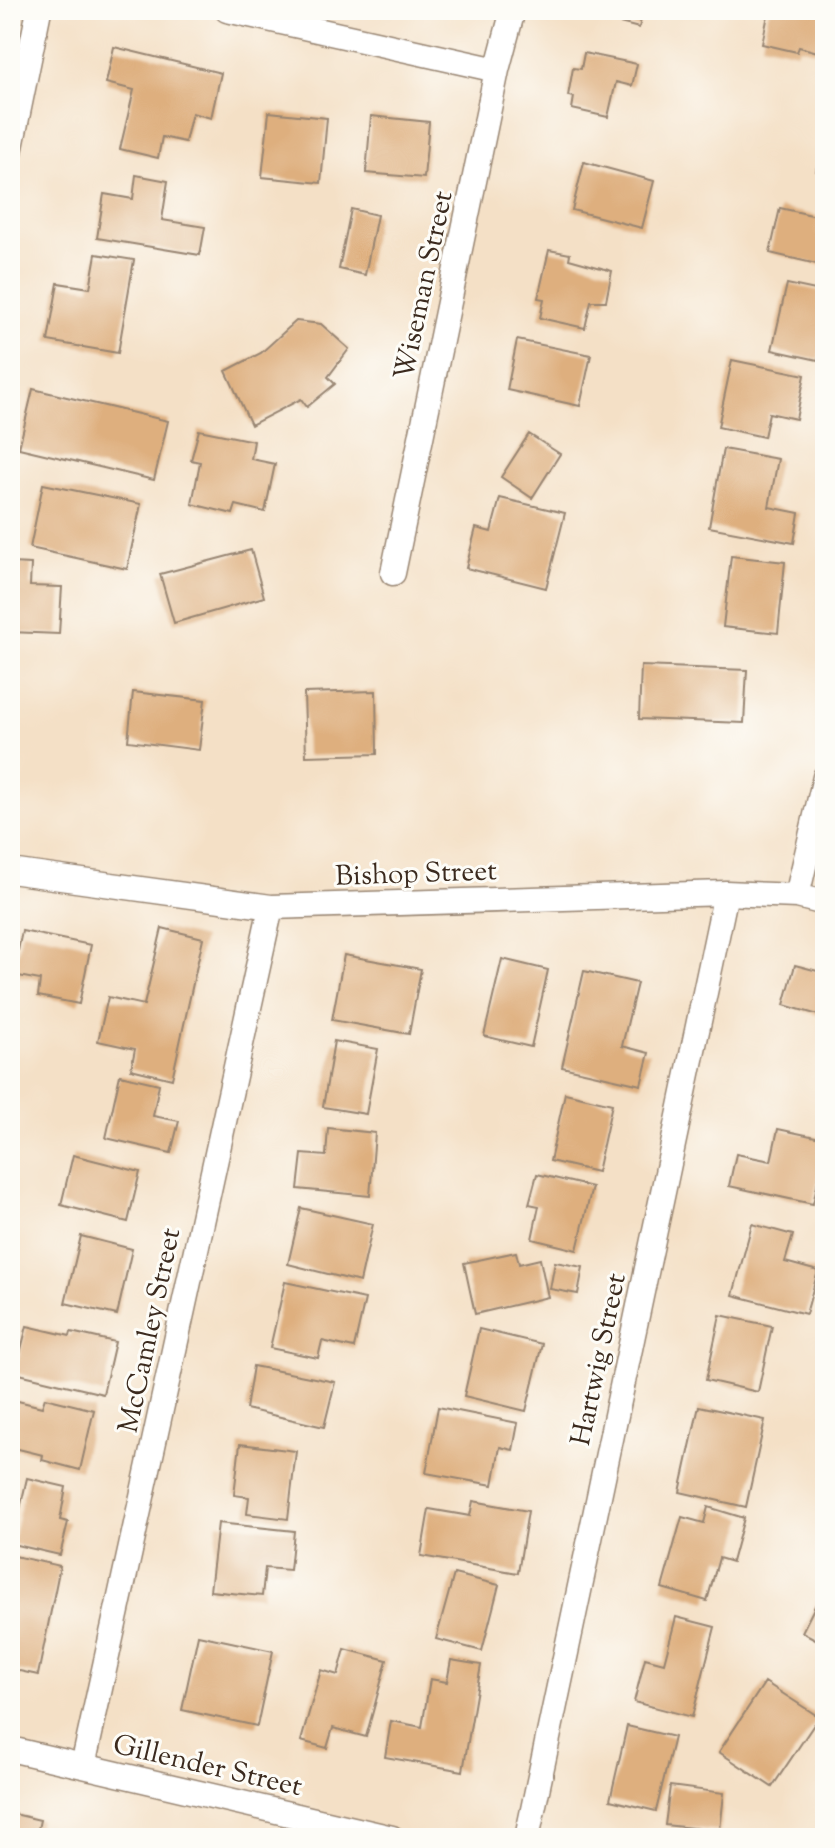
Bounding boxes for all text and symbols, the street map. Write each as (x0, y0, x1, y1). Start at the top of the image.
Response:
street label: Wiseman Street (385, 187, 465, 384)
street label: Bishop Street (335, 852, 498, 898)
street label: McCamley Street (110, 1224, 192, 1437)
street label: Hartwig Street (562, 1269, 638, 1450)
street label: Gillender Street (109, 1726, 306, 1808)

